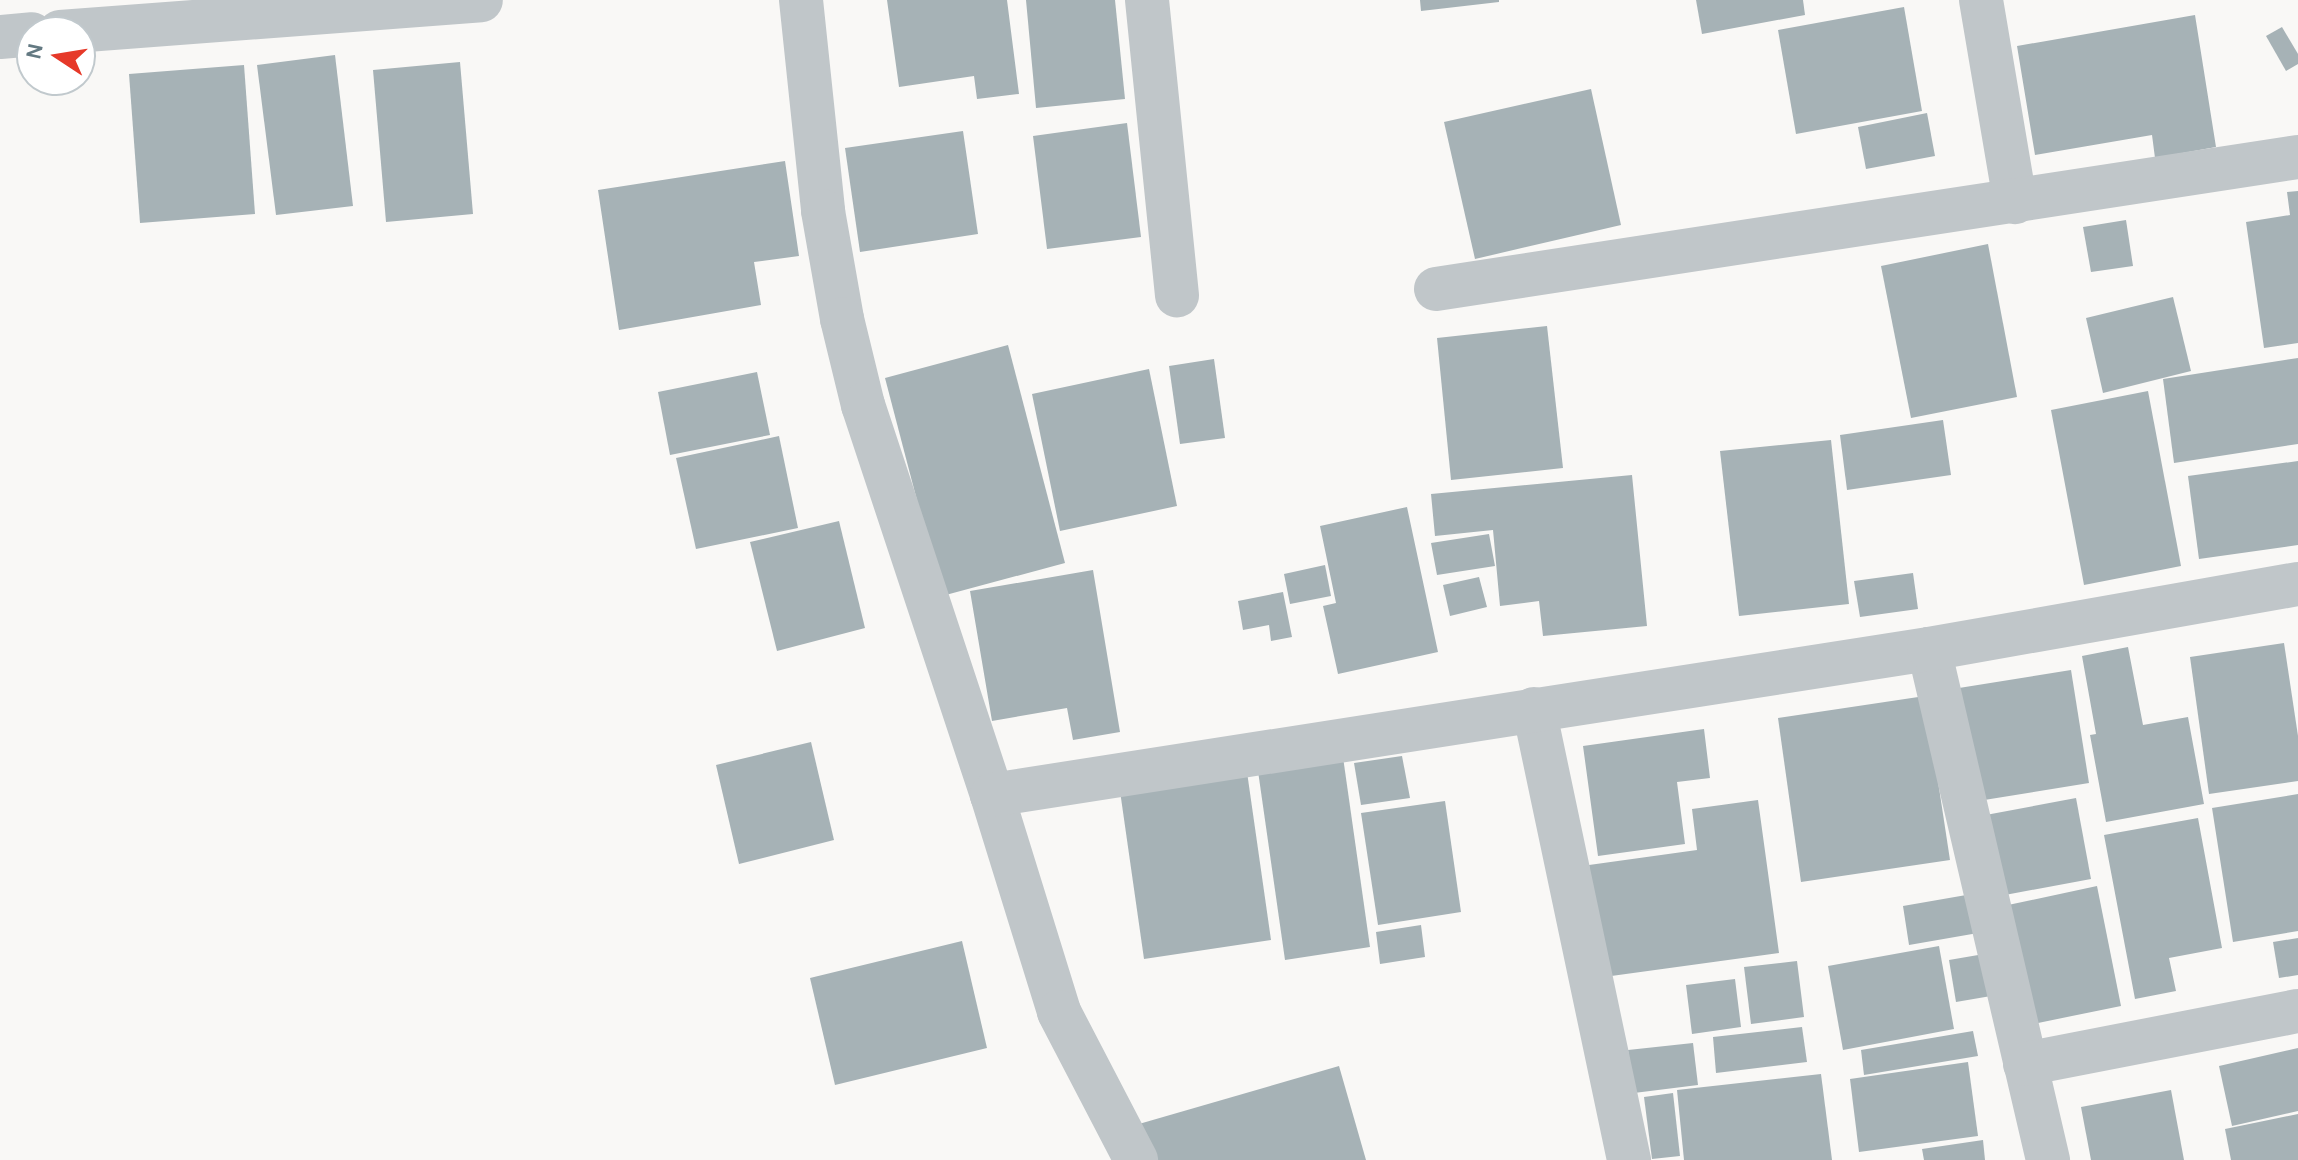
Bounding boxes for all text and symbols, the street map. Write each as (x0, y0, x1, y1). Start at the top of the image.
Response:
north arrow (16, 16, 96, 96)
text: N (20, 41, 49, 62)

